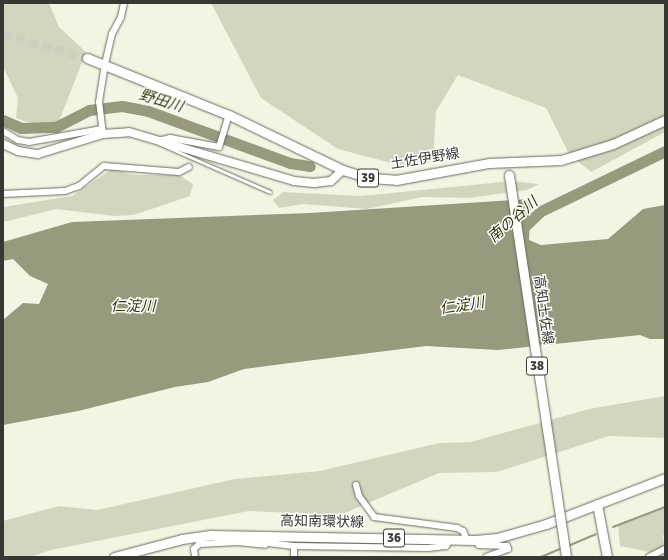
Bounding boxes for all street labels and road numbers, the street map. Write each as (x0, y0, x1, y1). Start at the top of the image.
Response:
street label: 土佐伊野線 (389, 145, 461, 173)
road number: 39 (356, 167, 380, 189)
street label: 高知土佐線 (530, 274, 556, 346)
road number: 38 (525, 355, 549, 377)
street label: 高知南環状線 (280, 513, 364, 531)
road number: 36 (382, 527, 406, 549)

